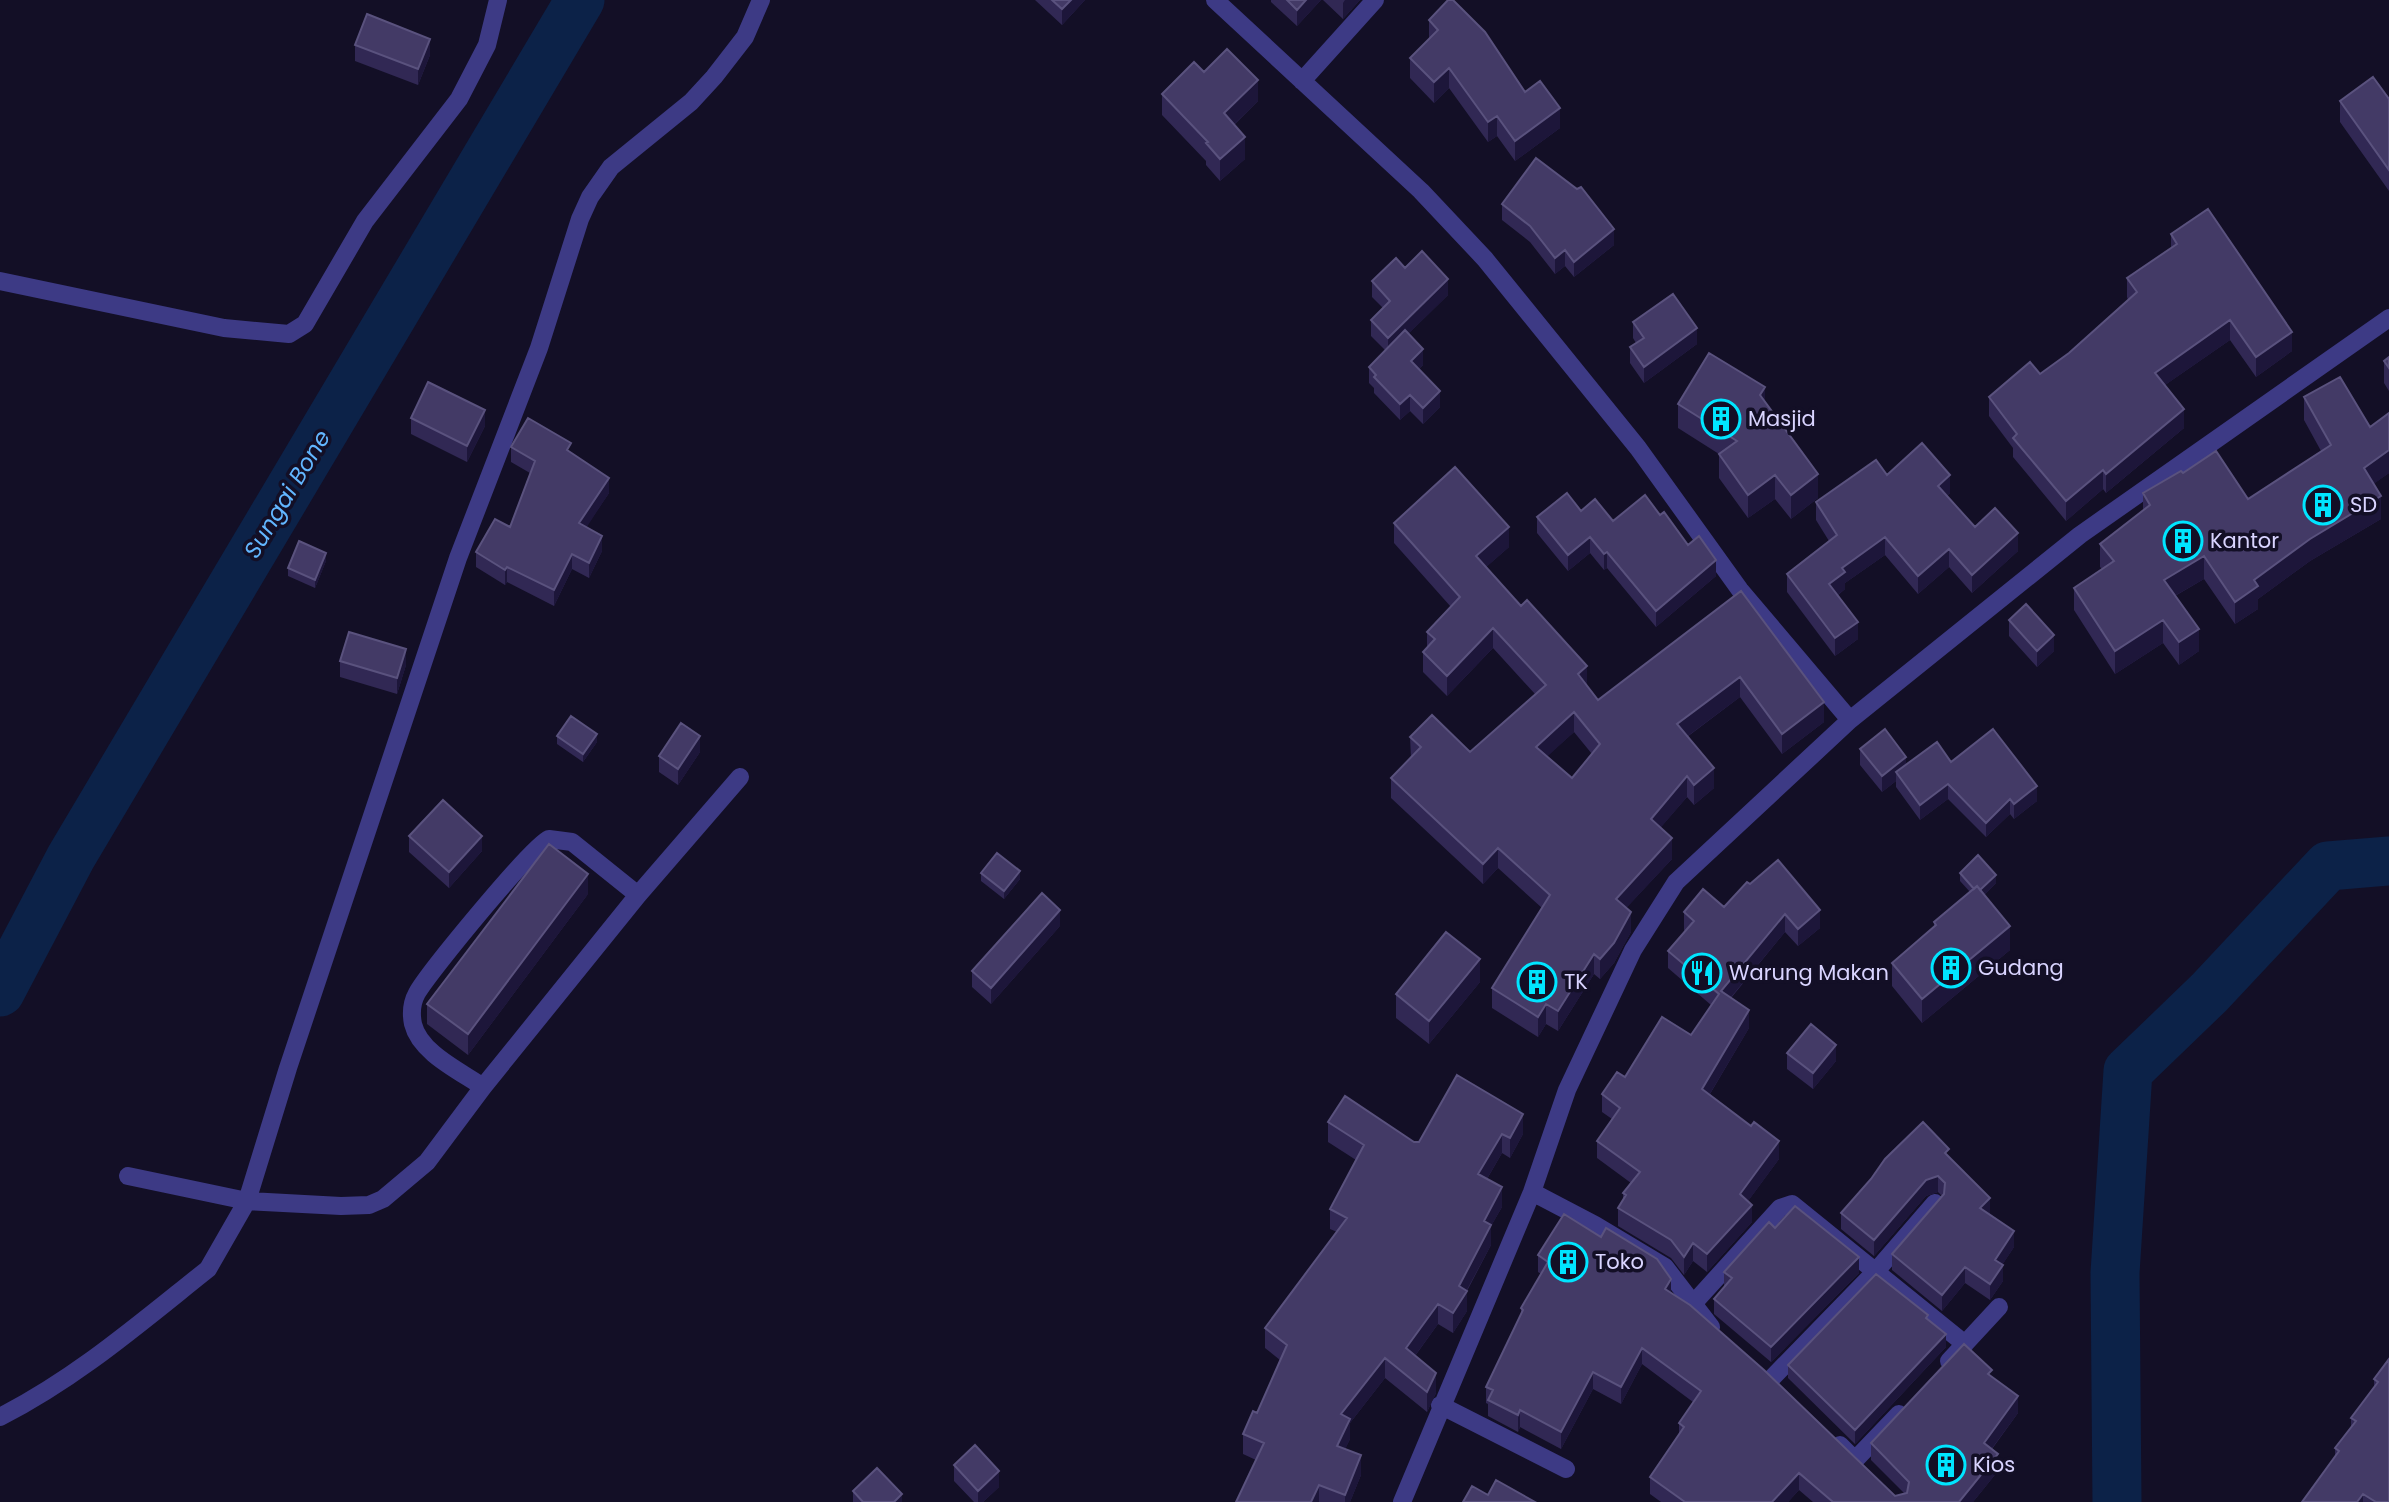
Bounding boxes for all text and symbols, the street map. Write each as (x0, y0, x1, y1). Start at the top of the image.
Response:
building icon: Masjid (1700, 398, 1742, 440)
place label: Masjid (1748, 404, 1816, 433)
water label: Sungai Bone (236, 424, 338, 564)
building icon: SD (2302, 484, 2344, 526)
place label: SD (2350, 490, 2377, 519)
building icon: Kantor (2162, 520, 2204, 562)
place label: Kantor (2210, 526, 2279, 555)
building icon: Gudang (1930, 947, 1972, 989)
restaurant icon: Warung Makan (1681, 952, 1723, 994)
place label: Gudang (1978, 953, 2064, 982)
place label: Warung Makan (1729, 958, 1889, 987)
building icon: TK (1516, 961, 1558, 1003)
place label: TK (1564, 967, 1588, 996)
building icon: Toko (1547, 1241, 1589, 1283)
place label: Toko (1595, 1247, 1644, 1276)
building icon: Kios (1925, 1444, 1967, 1486)
place label: Kios (1973, 1450, 2015, 1479)

